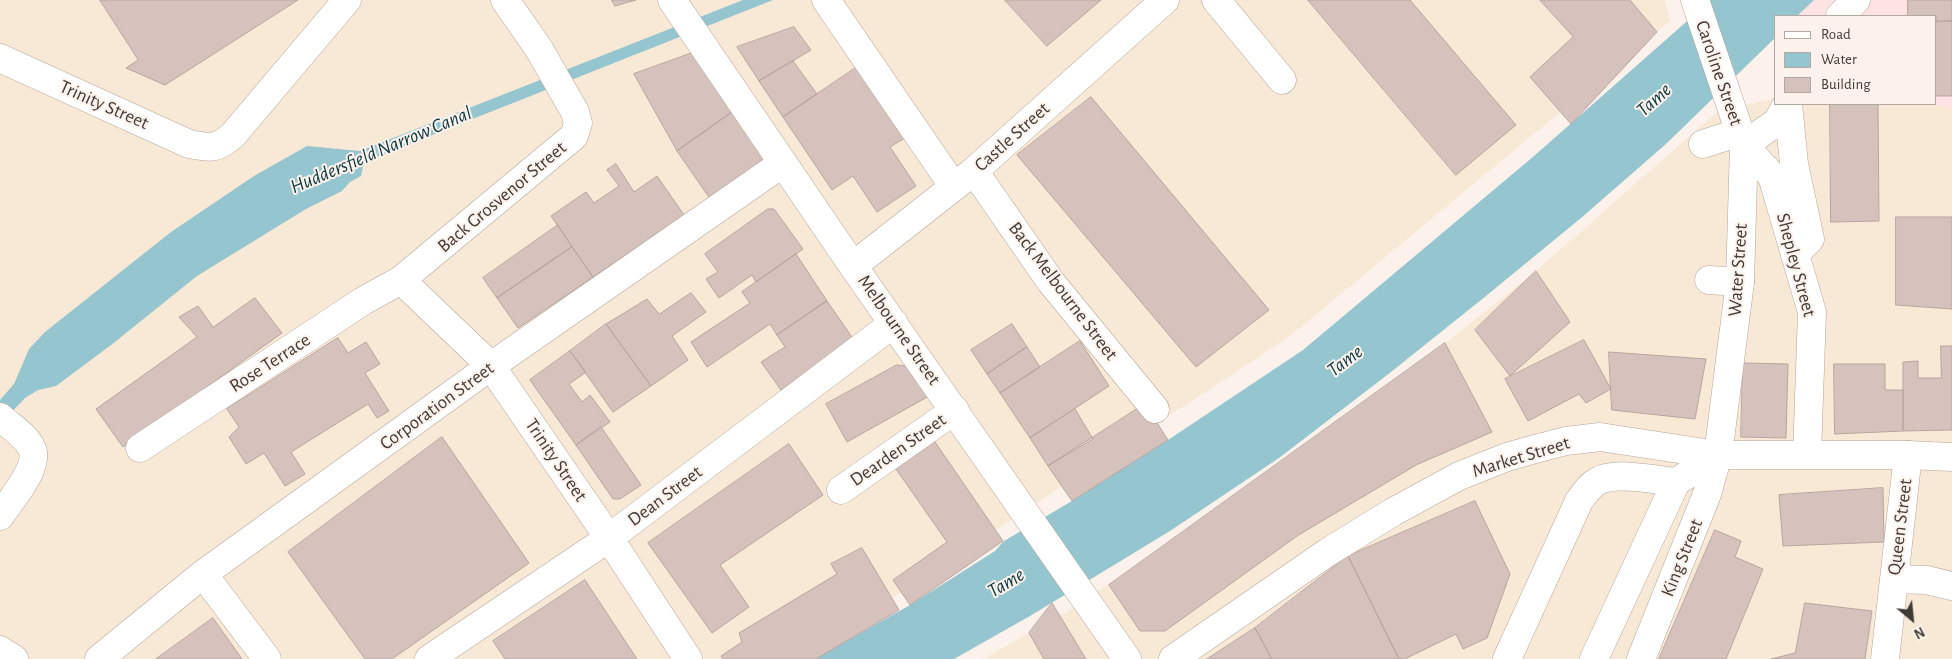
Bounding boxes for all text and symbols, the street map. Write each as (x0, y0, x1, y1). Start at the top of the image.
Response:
legend (1774, 15, 1937, 105)
street label: Caroline Street (1690, 17, 1748, 129)
text: Road (1821, 27, 1851, 42)
text: Water (1821, 52, 1857, 67)
street label: Trinity Street (56, 75, 152, 135)
text: Building (1821, 77, 1871, 92)
water label: Tame (1632, 78, 1676, 122)
street label: Castle Street (970, 97, 1054, 177)
water label: Huddersfield Narrow Canal (287, 101, 475, 199)
street label: Back Grosvenor Street (433, 137, 571, 257)
street label: Shepley Street (1771, 211, 1821, 319)
street label: Back Melbourne Street (1004, 217, 1122, 365)
street label: Water Street (1723, 223, 1753, 317)
street label: Melbourne Street (853, 271, 945, 389)
street label: Rose Terrace (225, 328, 315, 398)
water label: Tame (1322, 340, 1368, 382)
street label: Corporation Street (375, 357, 499, 455)
street label: Dearden Street (846, 409, 950, 491)
street label: Trinity Street (520, 414, 592, 506)
street label: Market Street (1470, 431, 1572, 483)
street label: Dean Street (623, 461, 707, 531)
street label: Queen Street (1883, 477, 1917, 577)
street label: King Street (1656, 516, 1708, 600)
water label: Tame (983, 563, 1029, 603)
north arrow (1887, 594, 1937, 644)
text: N (1911, 624, 1927, 641)

